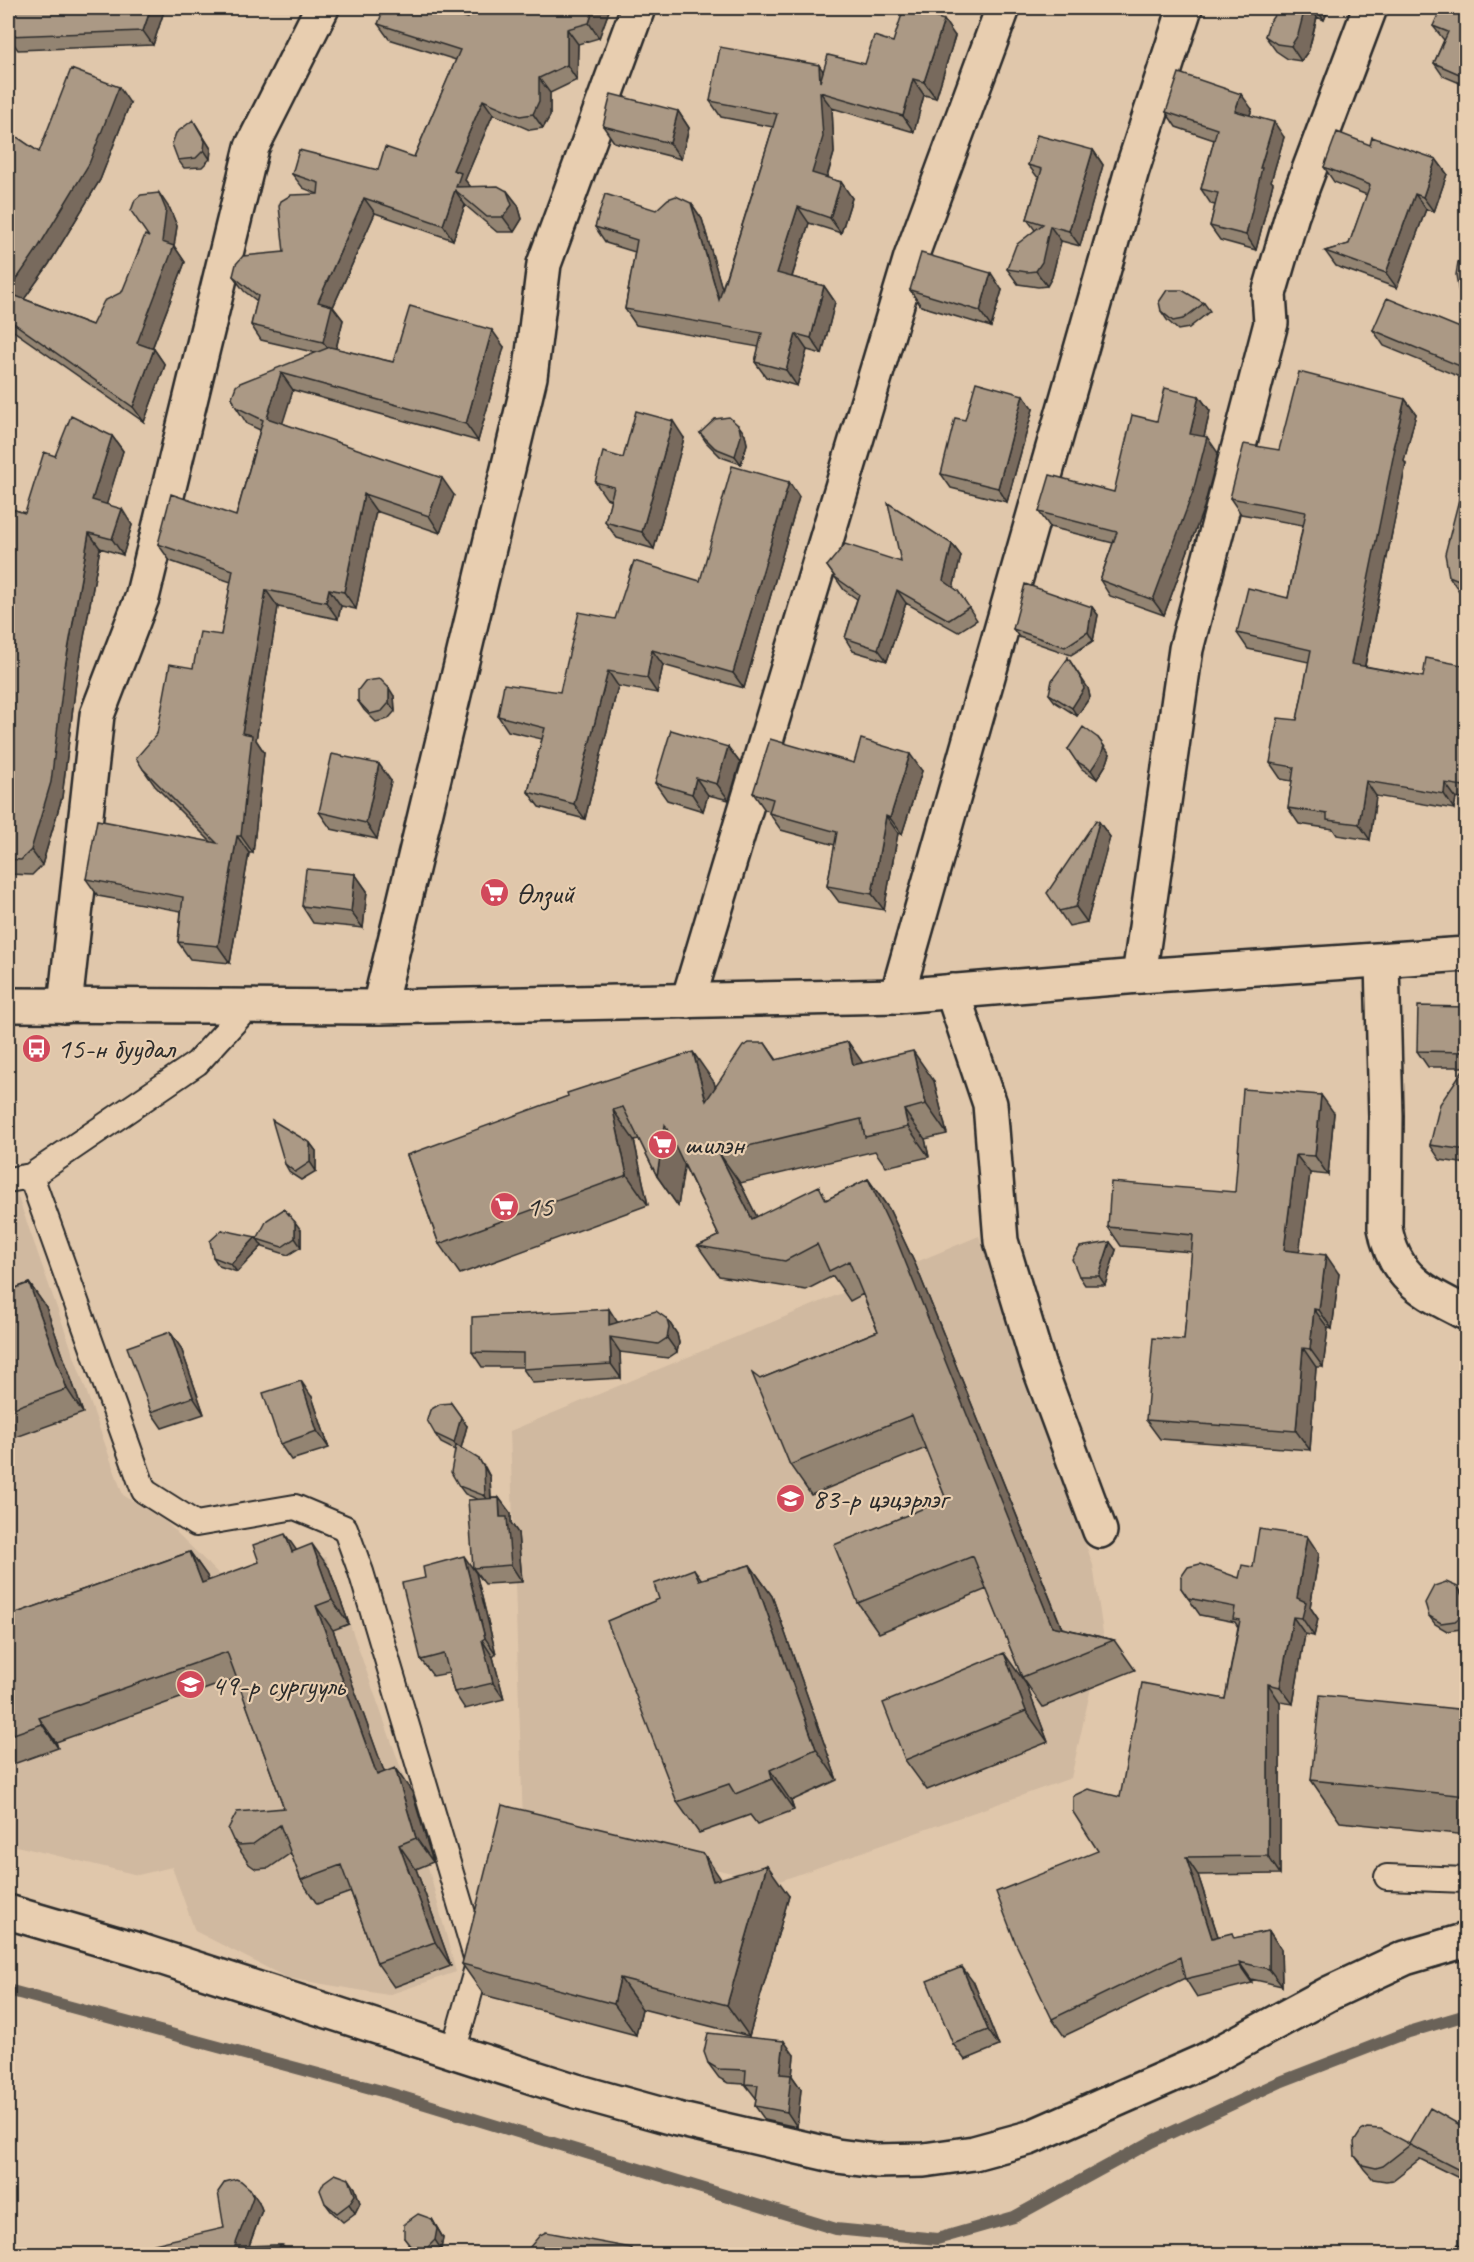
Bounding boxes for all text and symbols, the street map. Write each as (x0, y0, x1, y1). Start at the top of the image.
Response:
place label: Өлзий (516, 874, 576, 912)
supermarket icon: Өлзий (479, 877, 511, 909)
place label: 15-н буудал (57, 1029, 177, 1067)
bus stop icon: 15-н буудал (20, 1032, 52, 1064)
place label: шилэн (684, 1125, 746, 1163)
supermarket icon: шилэн (647, 1128, 679, 1160)
place label: 15 (526, 1187, 555, 1225)
supermarket icon: 15 (489, 1190, 521, 1222)
place label: 83-р цэцэрлэг (812, 1479, 951, 1517)
school or university icon: 83-р цэцэрлэг (775, 1482, 807, 1514)
place label: 49-р сургууль (211, 1666, 346, 1704)
school or university icon: 49-р сургууль (174, 1669, 206, 1701)

